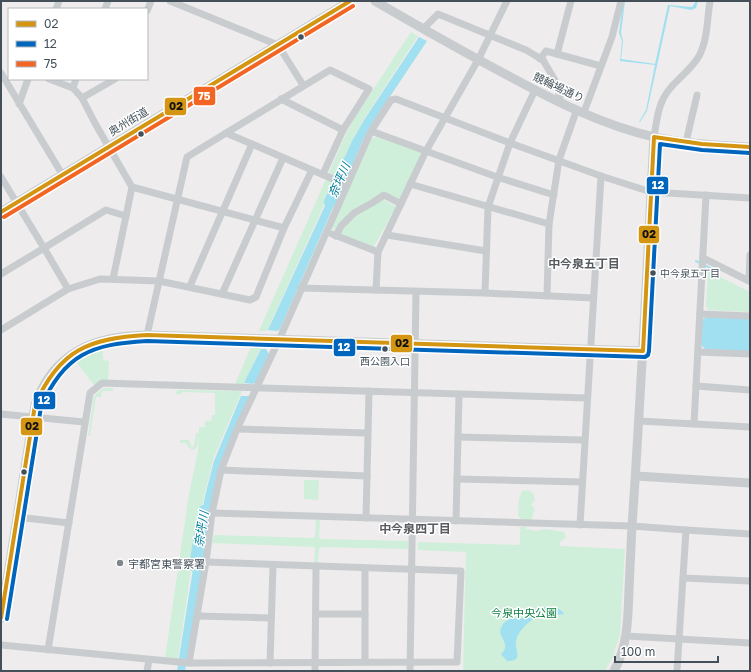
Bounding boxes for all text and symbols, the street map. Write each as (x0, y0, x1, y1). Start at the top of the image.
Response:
legend (8, 8, 148, 80)
text: 02 (44, 16, 58, 31)
unlabelled marker (296, 32, 306, 42)
text: 12 (44, 36, 57, 51)
text: 75 (44, 56, 57, 71)
street label: 競輪場通り (531, 69, 587, 105)
line badge: 75 (193, 86, 216, 106)
text: 75 (198, 89, 211, 102)
line badge: 02 (164, 97, 187, 116)
text: 02 (169, 99, 183, 112)
street label: 奥州街道 (106, 104, 150, 138)
unlabelled marker (136, 129, 146, 139)
water label: 奈坪川 (325, 159, 354, 200)
line badge: 12 (646, 176, 669, 195)
text: 12 (652, 178, 664, 191)
line badge: 02 (638, 225, 660, 244)
text: 02 (642, 227, 656, 240)
district label: 中今泉五丁目 (548, 256, 620, 271)
place label: 中今泉五丁目 (660, 267, 720, 279)
marker: 中今泉五丁目 (648, 268, 658, 278)
line badge: 02 (390, 334, 413, 353)
text: 02 (395, 336, 409, 349)
line badge: 12 (333, 338, 356, 357)
text: 12 (338, 340, 350, 353)
marker: 西公園入口 (380, 344, 390, 354)
place label: 西公園入口 (360, 355, 410, 367)
line badge: 12 (33, 391, 56, 410)
text: 12 (38, 393, 50, 406)
line badge: 02 (20, 417, 43, 436)
text: 02 (25, 419, 39, 432)
unlabelled marker (19, 467, 29, 477)
water label: 奈坪川 (191, 508, 212, 548)
district label: 中今泉四丁目 (379, 521, 451, 536)
place label: 宇都宮東警察署 (128, 557, 205, 570)
marker: 宇都宮東警察署 (115, 558, 125, 568)
park label: 今泉中央公園 (491, 606, 557, 619)
scale bar (615, 638, 718, 664)
text: 100 m (621, 644, 655, 659)

